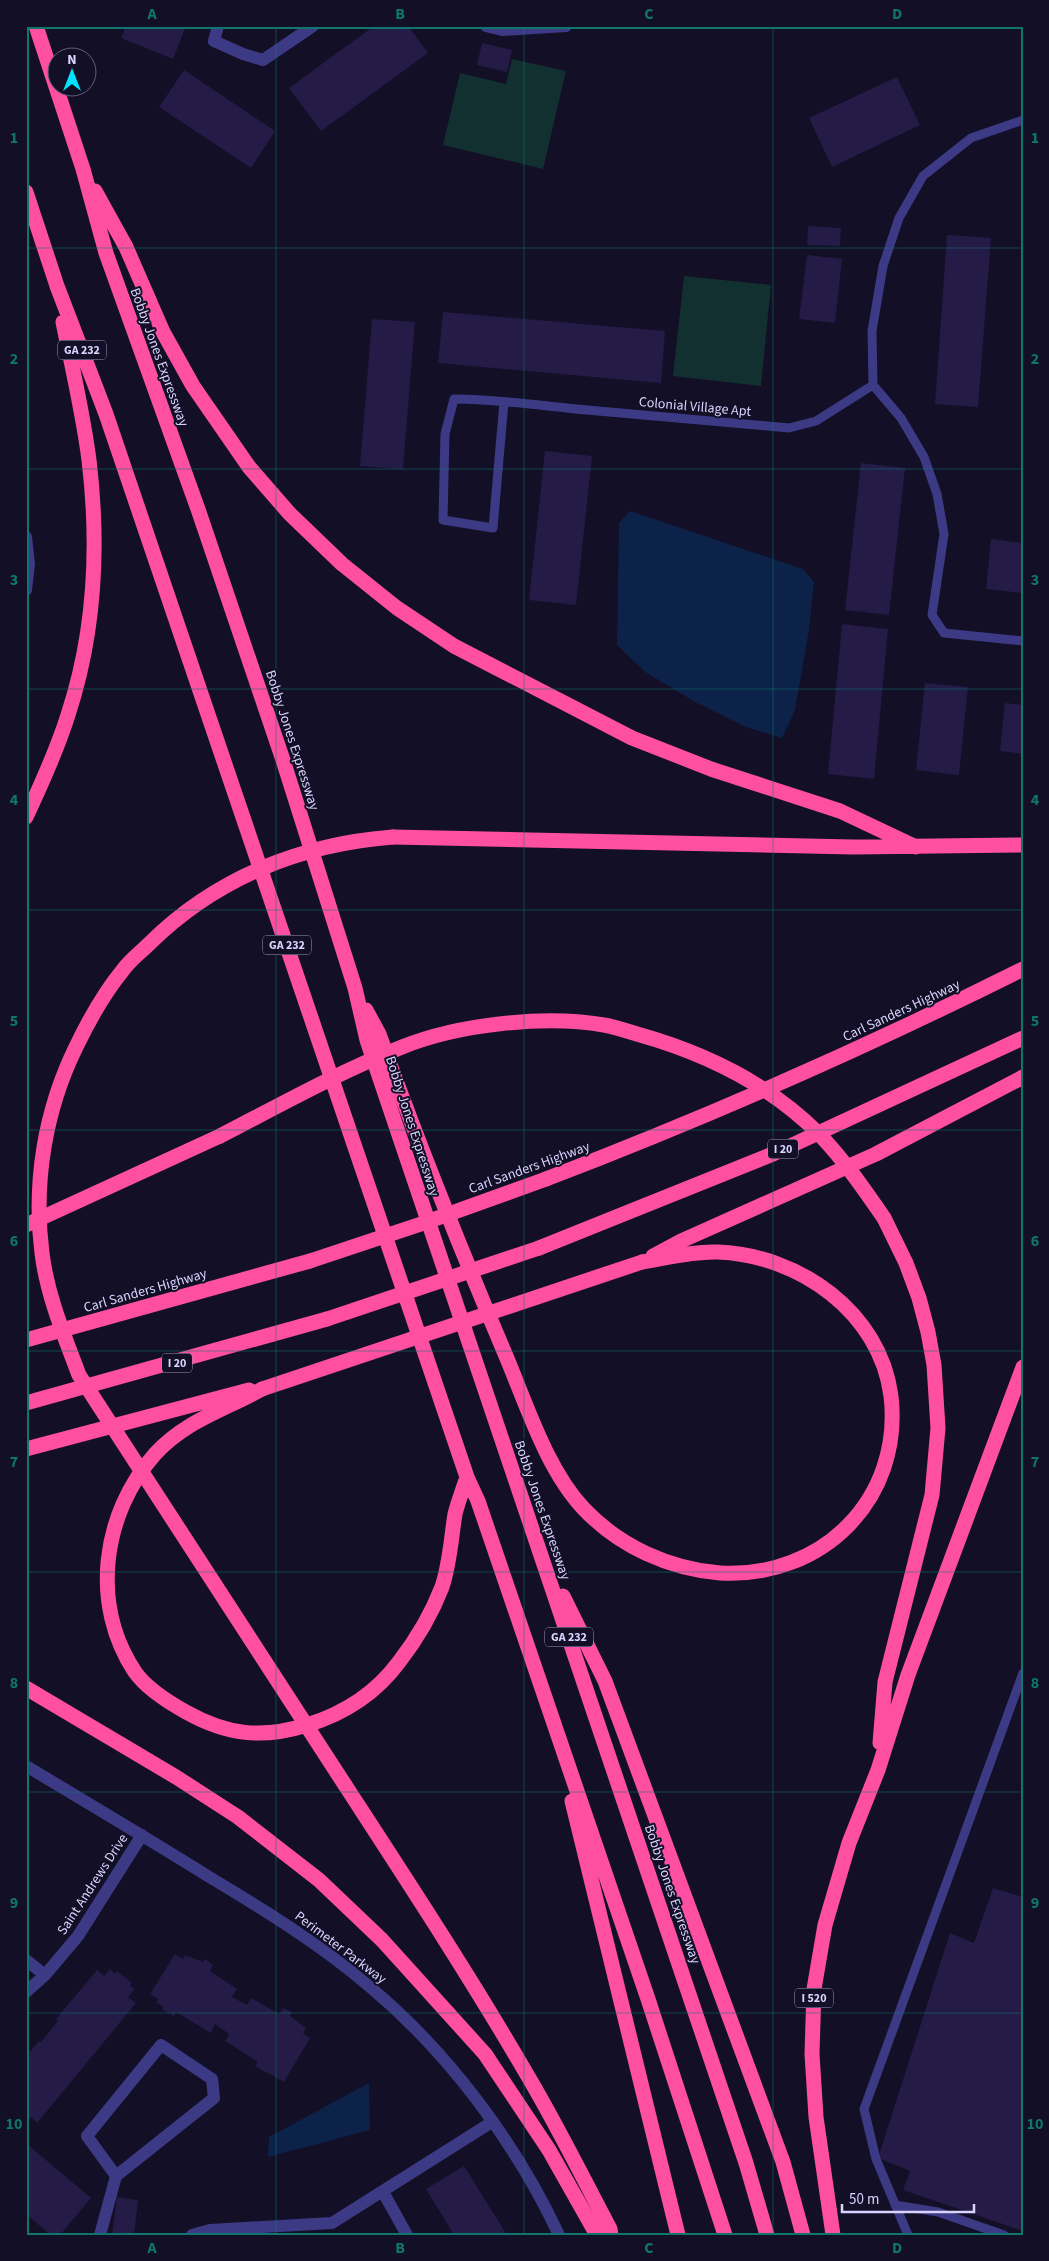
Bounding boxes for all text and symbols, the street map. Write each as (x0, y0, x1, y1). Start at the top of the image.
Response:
text: A (146, 3, 157, 25)
text: B (395, 3, 405, 25)
text: C (644, 3, 654, 25)
text: D (892, 3, 902, 25)
north arrow (48, 48, 98, 98)
text: N (67, 50, 77, 70)
text: 1 (10, 127, 18, 149)
text: 1 (1031, 127, 1039, 149)
street label: Bobby Jones Expressway (125, 285, 194, 430)
road number: GA 232 (58, 340, 106, 360)
text: 2 (10, 348, 18, 370)
text: 2 (1031, 348, 1039, 370)
street label: Colonial Village Apt (638, 392, 752, 422)
text: 3 (10, 569, 18, 591)
text: 3 (1031, 569, 1039, 591)
street label: Bobby Jones Expressway (260, 668, 324, 813)
text: 4 (10, 789, 19, 811)
text: 4 (1031, 789, 1040, 811)
road number: GA 232 (263, 936, 311, 954)
street label: Carl Sanders Highway (839, 975, 964, 1047)
text: 5 (10, 1010, 18, 1032)
text: 5 (1031, 1010, 1039, 1032)
street label: Bobby Jones Expressway (380, 1054, 444, 1199)
street label: Carl Sanders Highway (466, 1137, 593, 1199)
road number: I 20 (768, 1140, 798, 1158)
text: 6 (10, 1230, 18, 1252)
text: 6 (1031, 1230, 1039, 1252)
street label: Carl Sanders Highway (81, 1264, 210, 1318)
road number: I 20 (162, 1354, 192, 1372)
street label: Bobby Jones Expressway (509, 1438, 575, 1583)
text: 7 (10, 1451, 18, 1473)
text: 7 (1031, 1451, 1039, 1473)
road number: GA 232 (545, 1628, 593, 1646)
text: 8 (10, 1672, 18, 1694)
text: 8 (1031, 1672, 1039, 1694)
street label: Bobby Jones Expressway (639, 1822, 705, 1967)
street label: Saint Andrews Drive (53, 1830, 133, 1939)
text: 9 (10, 1892, 18, 1914)
text: 9 (1031, 1892, 1039, 1914)
street label: Perimeter Parkway (290, 1907, 391, 1989)
road number: I 520 (795, 1989, 833, 2008)
text: 10 (6, 2113, 22, 2135)
text: 10 (1027, 2113, 1043, 2135)
scale bar (842, 2181, 974, 2213)
text: 50 m (849, 2189, 879, 2210)
text: A (146, 2237, 157, 2259)
text: B (395, 2237, 405, 2259)
text: C (644, 2237, 654, 2259)
text: D (892, 2237, 902, 2259)

